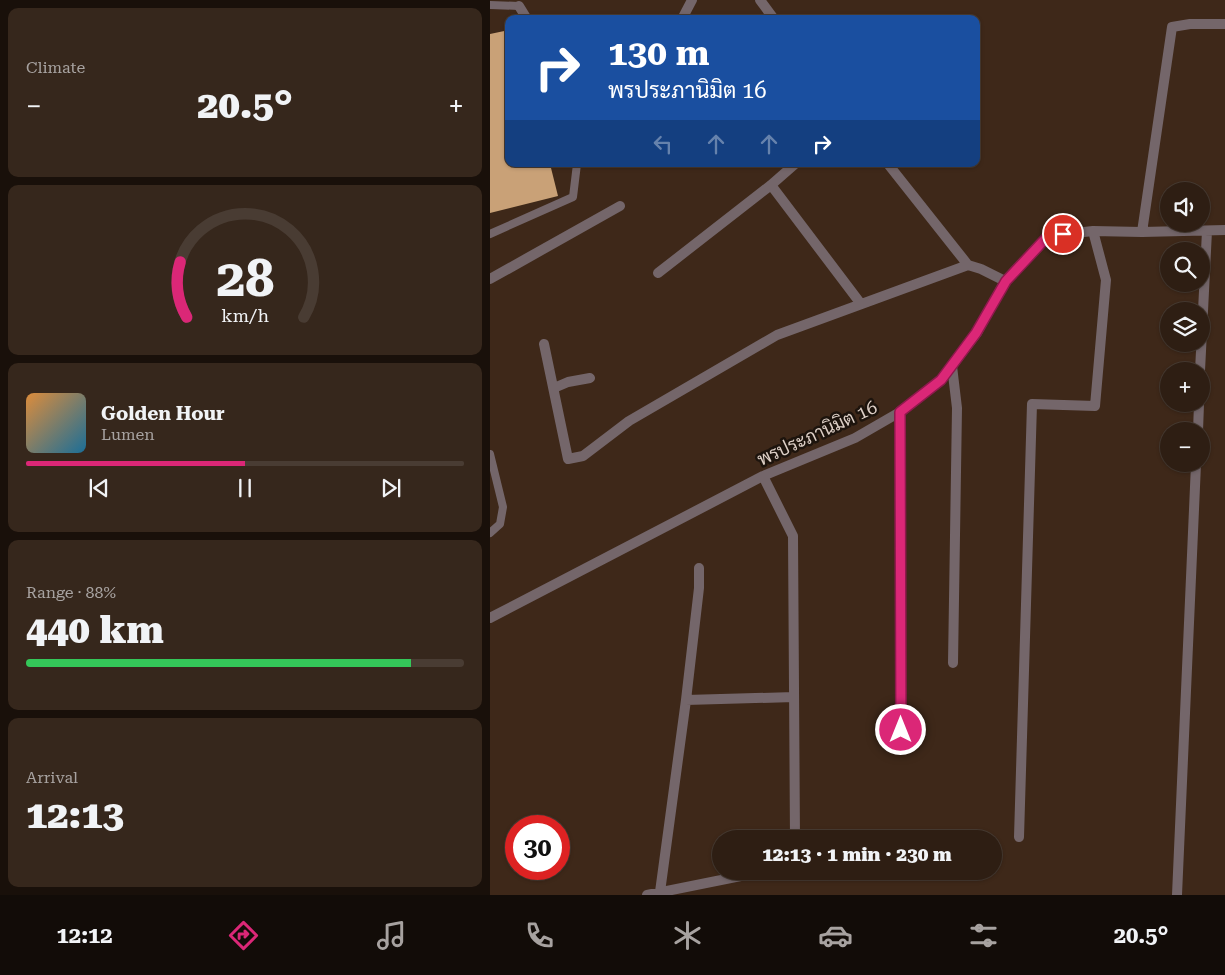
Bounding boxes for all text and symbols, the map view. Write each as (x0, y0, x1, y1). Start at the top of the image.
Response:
text: 130 m (608, 33, 709, 74)
icon: right (525, 35, 590, 100)
text: Climate (26, 58, 85, 77)
text: พรประภานิมิต 16 (608, 78, 767, 103)
text: 20.5° (197, 83, 293, 127)
text: − (26, 90, 42, 123)
text: + (448, 90, 464, 123)
icon: left (649, 130, 677, 158)
icon: ahead (702, 130, 730, 158)
icon: ahead (755, 130, 783, 158)
icon: right (808, 130, 836, 158)
map controls (1160, 182, 1210, 472)
button: sound (1160, 182, 1210, 232)
pin (1042, 213, 1084, 255)
icon: arrive (1049, 220, 1077, 248)
button: search (1160, 242, 1210, 292)
text: 28 (216, 248, 274, 309)
button: layers (1160, 302, 1210, 352)
text: km/h (221, 305, 269, 326)
button: + (1160, 362, 1210, 412)
street label: พรประภานิมิต 16 (754, 396, 880, 470)
text: Golden Hour (101, 402, 225, 425)
button: − (1160, 422, 1210, 472)
text: Lumen (101, 425, 155, 444)
icon: previous (85, 474, 113, 502)
icon: pause (231, 474, 259, 502)
icon: next (377, 474, 405, 502)
text: Range · 88% (26, 583, 116, 602)
text: 440 km (26, 608, 164, 652)
position arrow (874, 703, 926, 755)
text: Arrival (26, 768, 78, 787)
text: 12:13 (26, 793, 124, 837)
speed limit sign: 30 (505, 815, 570, 880)
text: 12:13 · 1 min · 230 m (762, 843, 952, 866)
icon: directions (226, 918, 261, 953)
icon: music (374, 918, 409, 953)
icon: phone (522, 918, 557, 953)
icon: climate (670, 918, 705, 953)
icon: car (818, 918, 853, 953)
icon: filters (966, 918, 1001, 953)
text: 12:12 (57, 923, 113, 948)
text: 20.5° (1114, 923, 1169, 948)

